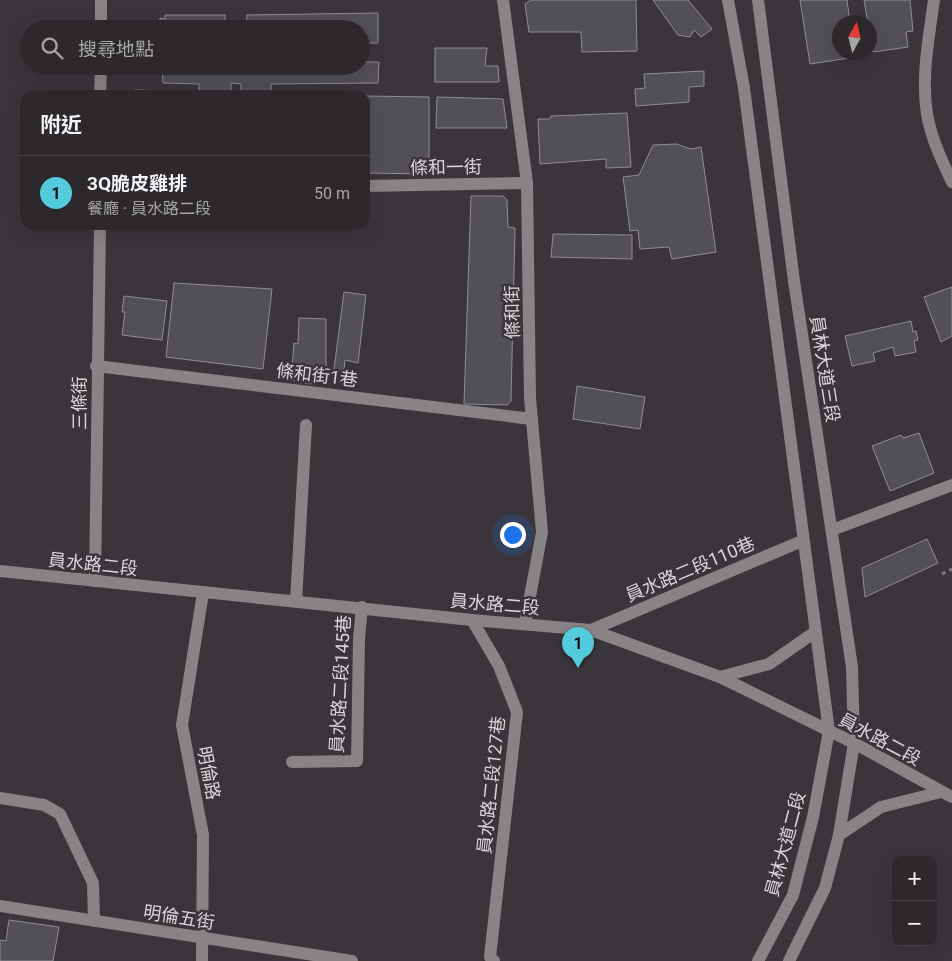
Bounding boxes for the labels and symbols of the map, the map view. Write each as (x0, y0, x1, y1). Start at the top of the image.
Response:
north arrow (832, 15, 877, 60)
street label: 條和一街 (410, 156, 482, 178)
street label: 條和街 (501, 285, 523, 339)
street label: 員林大道三段 (806, 314, 844, 424)
street label: 條和街1巷 (275, 360, 359, 390)
street label: 三條街 (69, 376, 90, 430)
your location (500, 522, 526, 548)
street label: 員水路二段110巷 (622, 532, 758, 606)
street label: 員水路二段 (47, 549, 139, 579)
street label: 員水路二段 (449, 590, 541, 618)
street label: 員水路二段145巷 (326, 614, 354, 754)
pin: 1 (562, 627, 594, 668)
street label: 員水路二段 (835, 709, 925, 769)
street label: 員水路二段127巷 (473, 715, 509, 855)
street label: 明倫路 (194, 744, 224, 802)
street label: 員林大道二段 (761, 789, 809, 899)
street label: 明倫五街 (142, 901, 216, 933)

